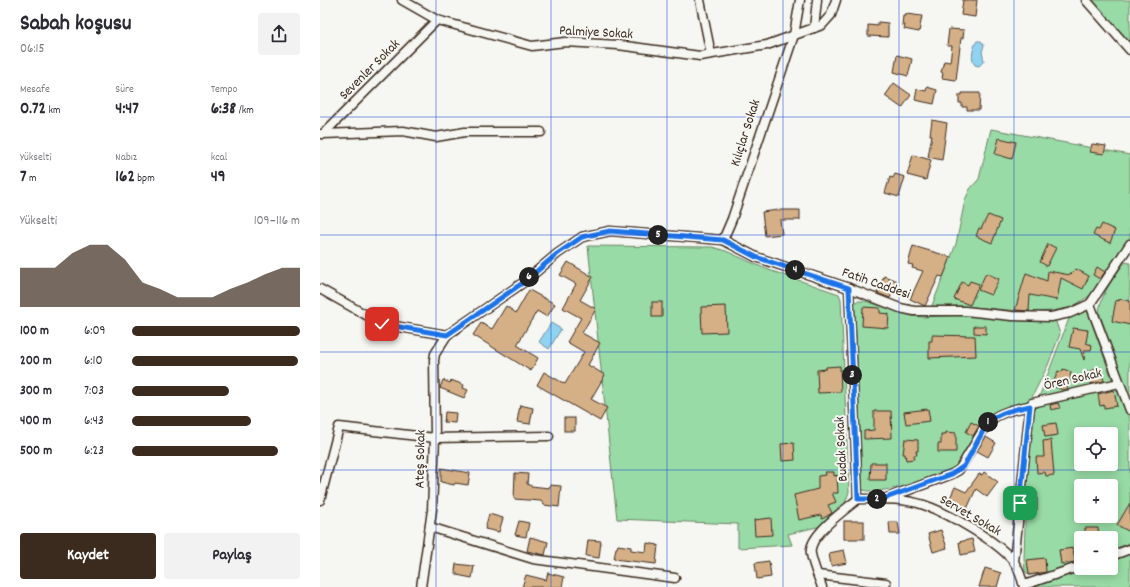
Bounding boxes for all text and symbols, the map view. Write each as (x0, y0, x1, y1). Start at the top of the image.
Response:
text: Sabah koşusu (20, 9, 132, 40)
button: share (258, 13, 300, 55)
street label: Palmiye Sokak (559, 21, 634, 45)
street label: Sevenler Sokak (335, 35, 405, 105)
text: 06:15 (20, 40, 44, 59)
text: Mesafe (20, 82, 50, 98)
text: Süre (115, 82, 134, 98)
text: Tempo (211, 82, 237, 98)
street label: Kılıçlar Sokak (726, 97, 766, 169)
text: 0.72 (20, 98, 46, 122)
text: 4:47 (115, 98, 139, 122)
text: 6:38 (211, 98, 236, 122)
text: km (46, 103, 61, 119)
text: /km (236, 103, 254, 119)
text: Yükselti (20, 150, 51, 166)
text: Nabız (115, 150, 137, 166)
text: kcal (211, 150, 227, 166)
text: 7 (20, 166, 27, 190)
text: 162 (115, 166, 135, 190)
text: 49 (211, 166, 226, 190)
text: m (27, 171, 37, 187)
text: bpm (135, 171, 155, 187)
text: Yükselti (20, 212, 57, 231)
text: 109–116 m (254, 212, 300, 231)
pin: 5 (648, 225, 668, 245)
text: 5 (655, 227, 661, 243)
pin: 4 (785, 260, 805, 280)
text: 4 (793, 262, 797, 278)
street label: Fatih Caddesi (839, 263, 913, 305)
pin: 6 (519, 267, 539, 287)
text: 6 (526, 269, 532, 285)
pin (365, 307, 399, 341)
icon: check (371, 313, 393, 335)
text: 100 m (20, 322, 49, 341)
text: 6:09 (84, 322, 106, 341)
text: 200 m (20, 352, 52, 371)
text: 6:10 (84, 352, 102, 371)
street label: Ören Sokak (1042, 364, 1104, 396)
pin: 3 (842, 365, 862, 385)
text: 3 (850, 367, 854, 383)
text: 300 m (20, 382, 52, 401)
text: 7:03 (84, 382, 104, 401)
text: 400 m (20, 412, 51, 431)
text: 6:43 (84, 412, 104, 431)
pin: 1 (978, 412, 998, 432)
text: 1 (987, 414, 989, 430)
street label: Budak Sokak (830, 416, 854, 482)
map controls (1074, 427, 1118, 575)
button: locate (1074, 427, 1118, 471)
street label: Ateş Sokak (410, 429, 432, 489)
text: 500 m (20, 442, 52, 461)
text: 6:23 (84, 442, 104, 461)
button: + (1074, 479, 1118, 523)
pin (1003, 486, 1037, 520)
pin: 2 (867, 489, 887, 509)
street label: Servet Sokak (935, 490, 1005, 542)
text: 2 (875, 491, 879, 507)
icon: arrive (1009, 492, 1031, 514)
button: − (1074, 531, 1118, 575)
button: Kaydet (20, 533, 156, 579)
button: Paylaş (164, 533, 300, 579)

